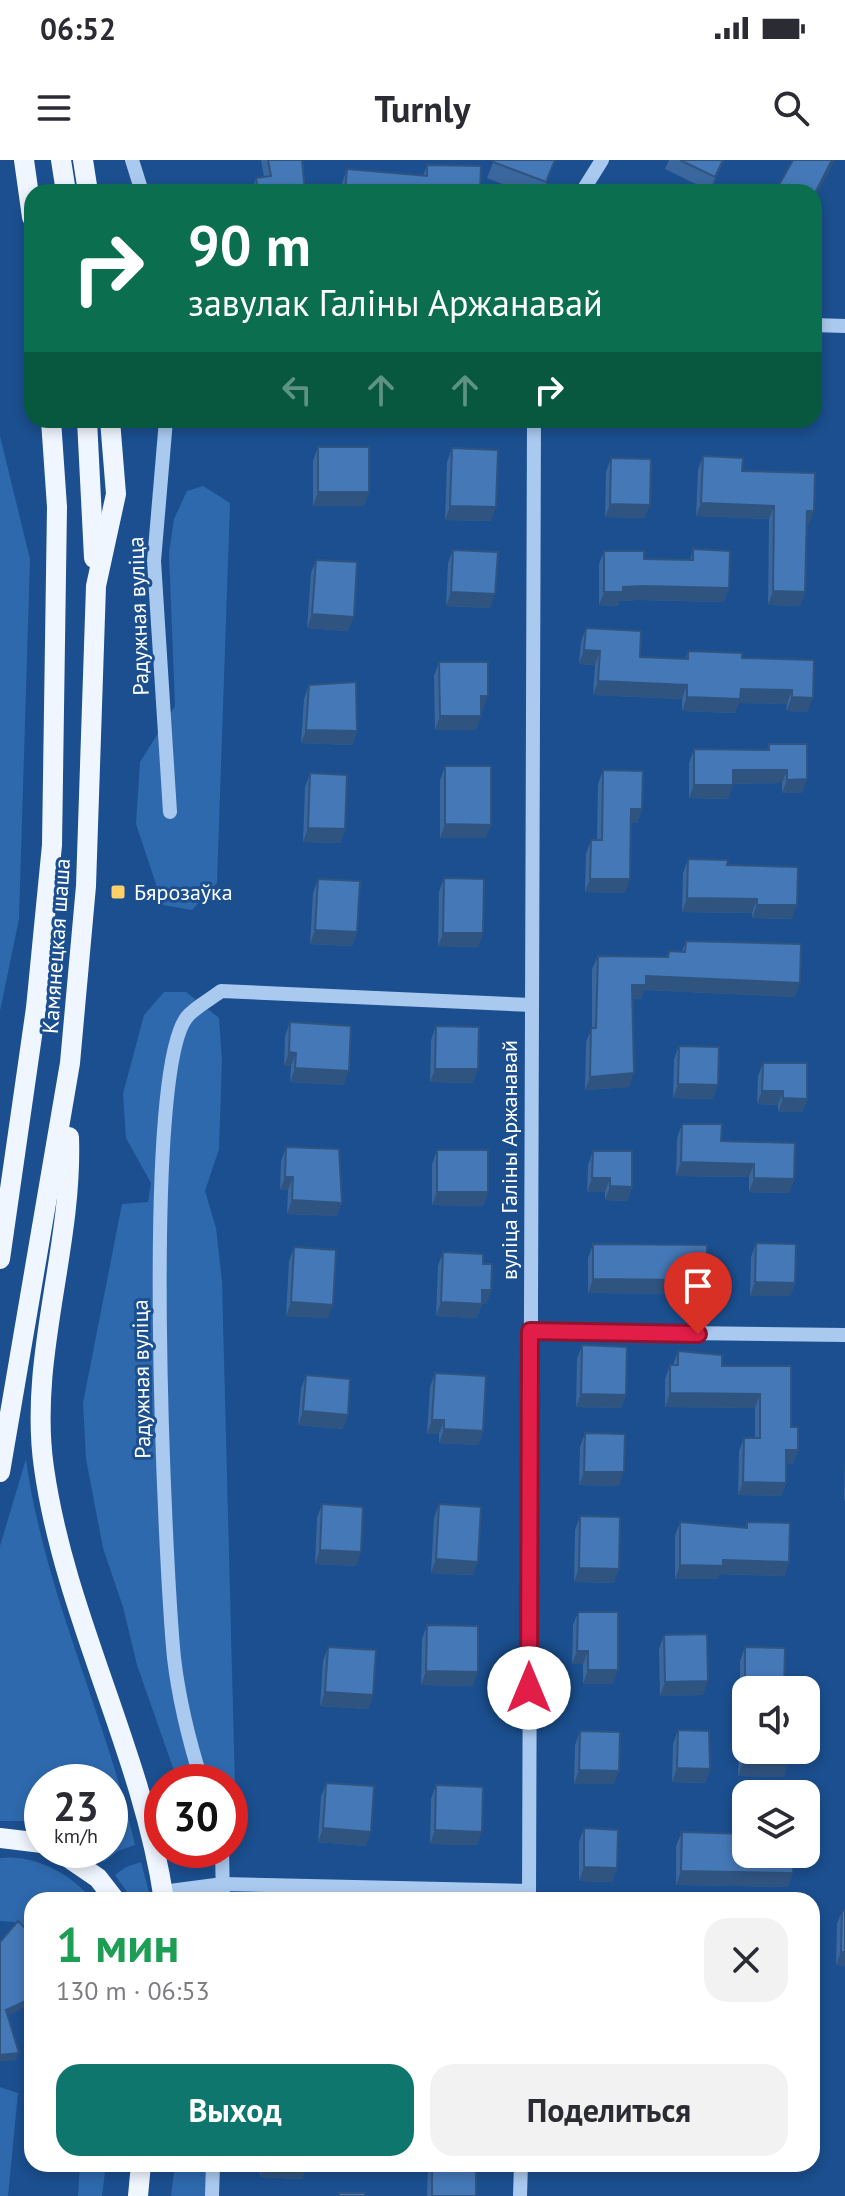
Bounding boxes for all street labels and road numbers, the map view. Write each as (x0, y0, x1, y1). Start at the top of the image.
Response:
street label: Радужная вуліца (121, 536, 155, 696)
street label: Камянецкая шаша (36, 857, 76, 1035)
street label: вуліца Галіны Аржанавай (495, 1040, 523, 1280)
street label: Радужная вуліца (126, 1299, 156, 1459)

